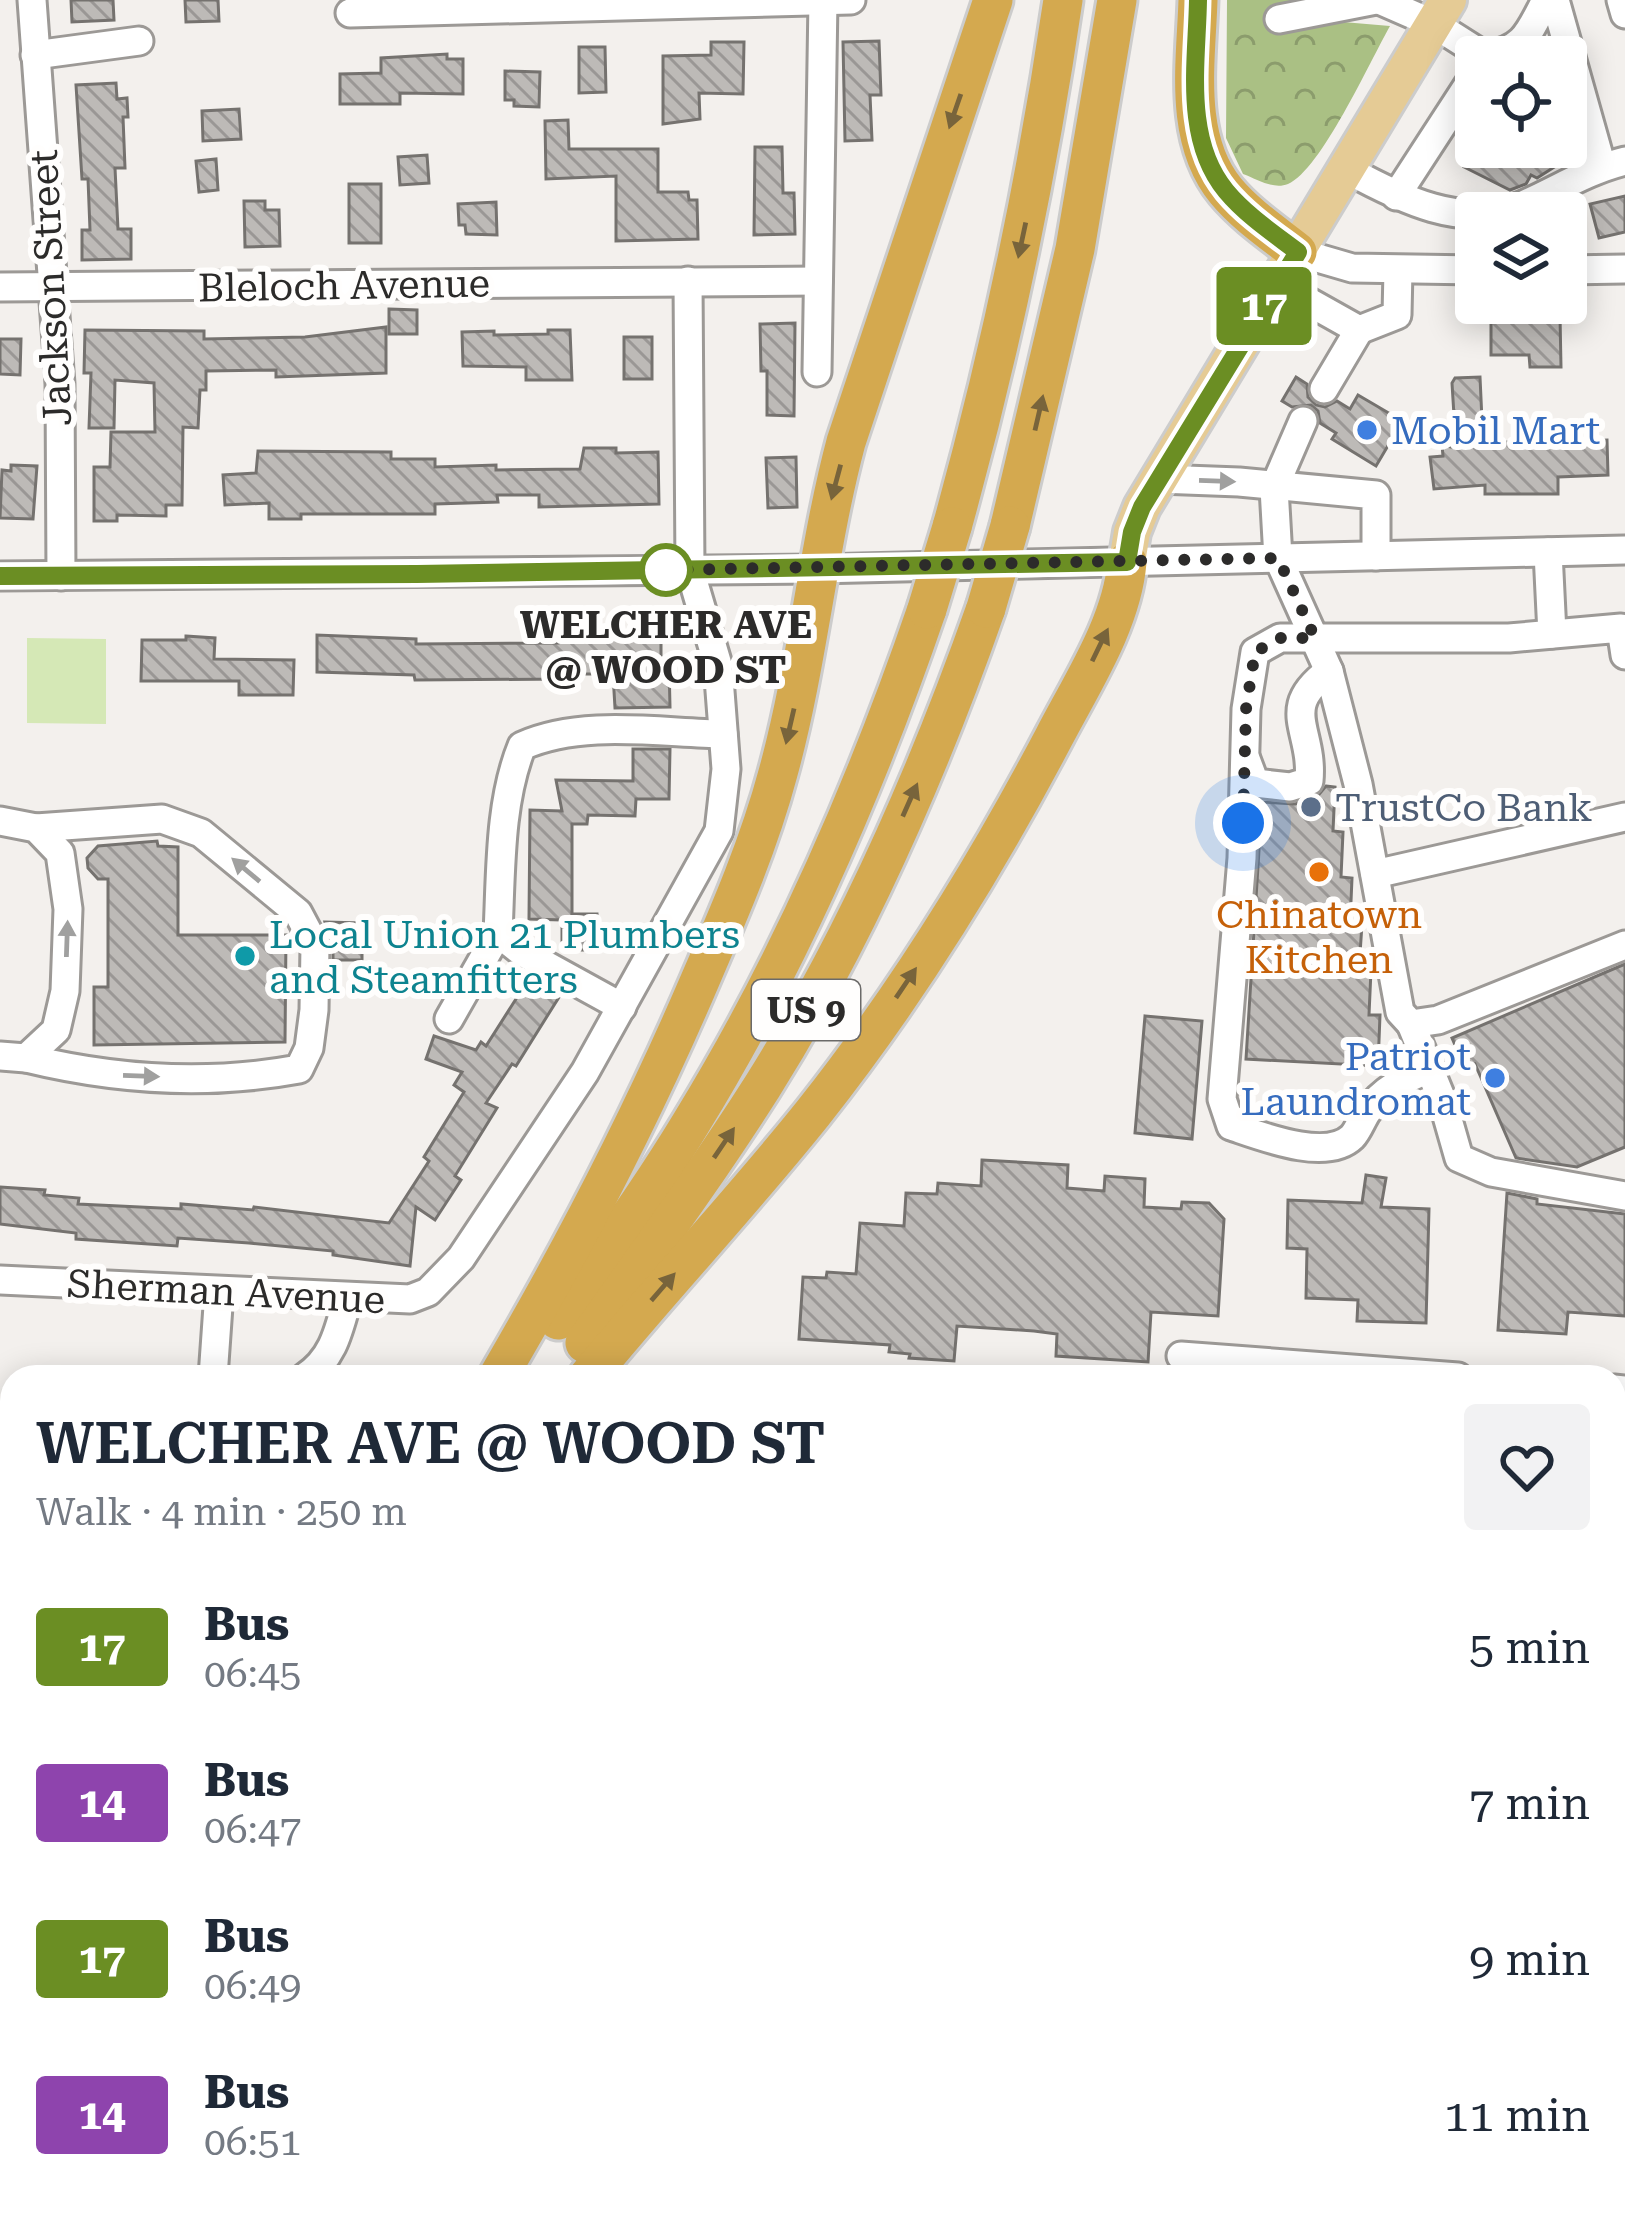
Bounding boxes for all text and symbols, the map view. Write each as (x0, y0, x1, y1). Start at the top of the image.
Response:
map controls (1455, 36, 1587, 324)
button: locate (1455, 36, 1587, 168)
one-way arrow (945, 93, 963, 129)
street label: Jackson Street (21, 148, 81, 428)
button: layers (1455, 192, 1587, 324)
one-way arrow (1012, 221, 1031, 259)
street label: Bleloch Avenue (198, 260, 490, 312)
line badge: 17 (1210, 267, 1318, 345)
text: 17 (1240, 281, 1288, 330)
one-way arrow (1030, 394, 1049, 431)
place label: Mobil Mart (1391, 408, 1600, 454)
marker: Mobil Mart (1354, 417, 1380, 443)
one-way arrow (825, 464, 844, 501)
one-way arrow (1199, 472, 1237, 491)
marker: WELCHER AVE @ WOOD ST (641, 545, 691, 595)
place label: WELCHER AVE @ WOOD ST (520, 602, 812, 693)
one-way arrow (1090, 627, 1110, 662)
one-way arrow (779, 707, 798, 745)
one-way arrow (900, 783, 920, 818)
place label: TrustCo Bank (1335, 785, 1592, 831)
your location (1213, 793, 1273, 853)
marker: TrustCo Bank (1298, 794, 1324, 820)
one-way arrow (231, 857, 261, 883)
marker: Chinatown Kitchen (1306, 859, 1332, 885)
place label: Chinatown Kitchen (1216, 892, 1422, 983)
place label: Local Union 21 Plumbers and Steamfitters (269, 912, 740, 1003)
one-way arrow (58, 919, 77, 957)
marker: Local Union 21 Plumbers and Steamfitters (232, 943, 258, 969)
one-way arrow (894, 966, 916, 999)
road number: US 9 (752, 980, 860, 1040)
place label: Patriot Laundromat (1241, 1034, 1471, 1125)
marker: Patriot Laundromat (1482, 1065, 1508, 1091)
one-way arrow (123, 1067, 161, 1086)
one-way arrow (712, 1127, 735, 1159)
street label: Sherman Avenue (66, 1261, 386, 1323)
one-way arrow (649, 1272, 675, 1302)
button: heart (1464, 1404, 1590, 1530)
text: WELCHER AVE @ WOOD ST (36, 1410, 825, 1477)
text: Walk · 4 min · 250 m (36, 1489, 407, 1535)
text: Bus (204, 1598, 289, 1651)
text: 5 min (1469, 1621, 1590, 1674)
text: 17 (78, 1622, 126, 1671)
text: 06:45 (204, 1651, 301, 1697)
text: Bus (204, 1754, 289, 1807)
text: 7 min (1469, 1777, 1590, 1830)
text: 14 (78, 1778, 126, 1827)
text: 06:47 (204, 1807, 301, 1853)
text: Bus (204, 1910, 289, 1963)
text: 9 min (1469, 1933, 1590, 1986)
text: 17 (78, 1934, 126, 1983)
text: 06:49 (204, 1963, 301, 2009)
text: Bus (204, 2066, 289, 2119)
text: 11 min (1444, 2089, 1590, 2142)
text: 14 (78, 2090, 126, 2139)
text: 06:51 (204, 2119, 301, 2165)

